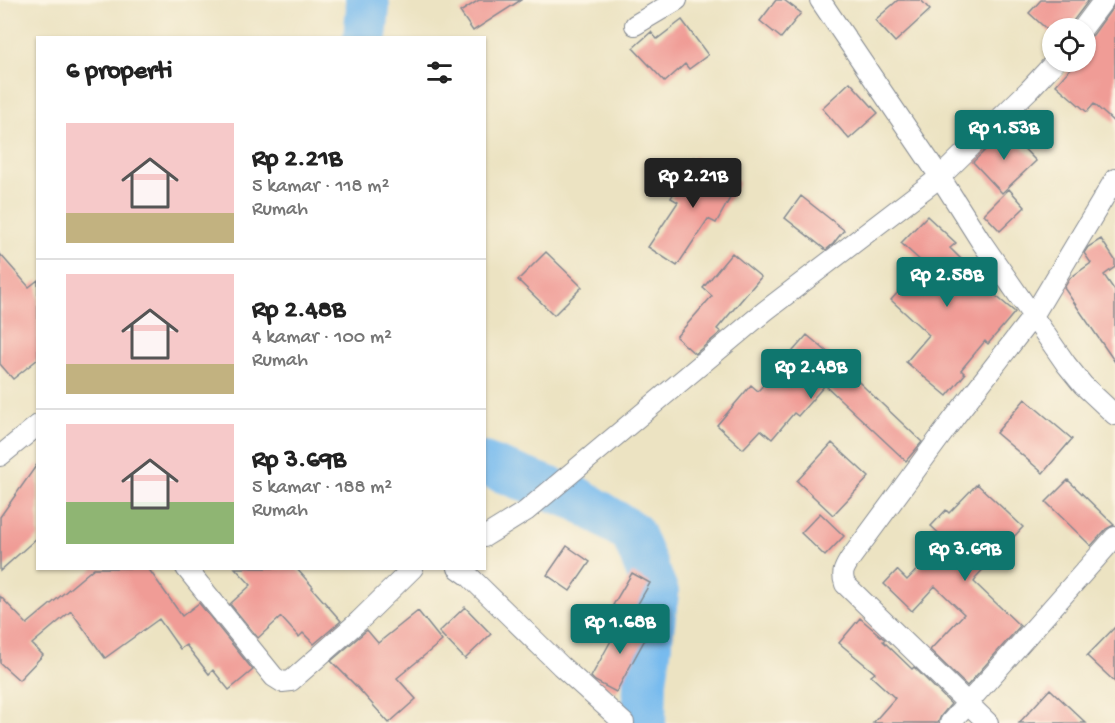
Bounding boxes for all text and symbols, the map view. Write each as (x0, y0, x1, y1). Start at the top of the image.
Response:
map controls (1042, 18, 1096, 72)
button: locate (1042, 18, 1096, 72)
icon: filters (423, 56, 456, 89)
text: 6 properti (66, 57, 173, 88)
pin: Rp 1.53B (942, 110, 1066, 161)
text: Rp 1.53B (969, 118, 1039, 141)
text: Rp 2.21B (252, 145, 342, 176)
icon: home (114, 147, 186, 219)
pin: Rp 2.21B (631, 158, 755, 209)
text: Rp 2.21B (658, 166, 728, 189)
text: 5 kamar · 118 m² (252, 176, 389, 199)
text: Rumah (252, 199, 308, 222)
pin: Rp 2.58B (885, 257, 1009, 308)
text: Rp 2.58B (911, 265, 983, 288)
text: Rp 2.48B (252, 296, 345, 327)
icon: home (114, 298, 186, 370)
text: 4 kamar · 100 m² (252, 327, 392, 350)
pin: Rp 2.48B (749, 349, 873, 400)
text: Rumah (252, 350, 308, 373)
text: Rp 2.48B (775, 357, 847, 380)
text: Rp 3.69B (252, 446, 346, 477)
icon: home (114, 448, 186, 520)
text: 5 kamar · 188 m² (252, 477, 392, 500)
text: Rumah (252, 500, 308, 523)
pin: Rp 3.69B (903, 531, 1027, 582)
text: Rp 3.69B (929, 539, 1001, 562)
pin: Rp 1.68B (558, 604, 682, 655)
text: Rp 1.68B (585, 612, 655, 635)

